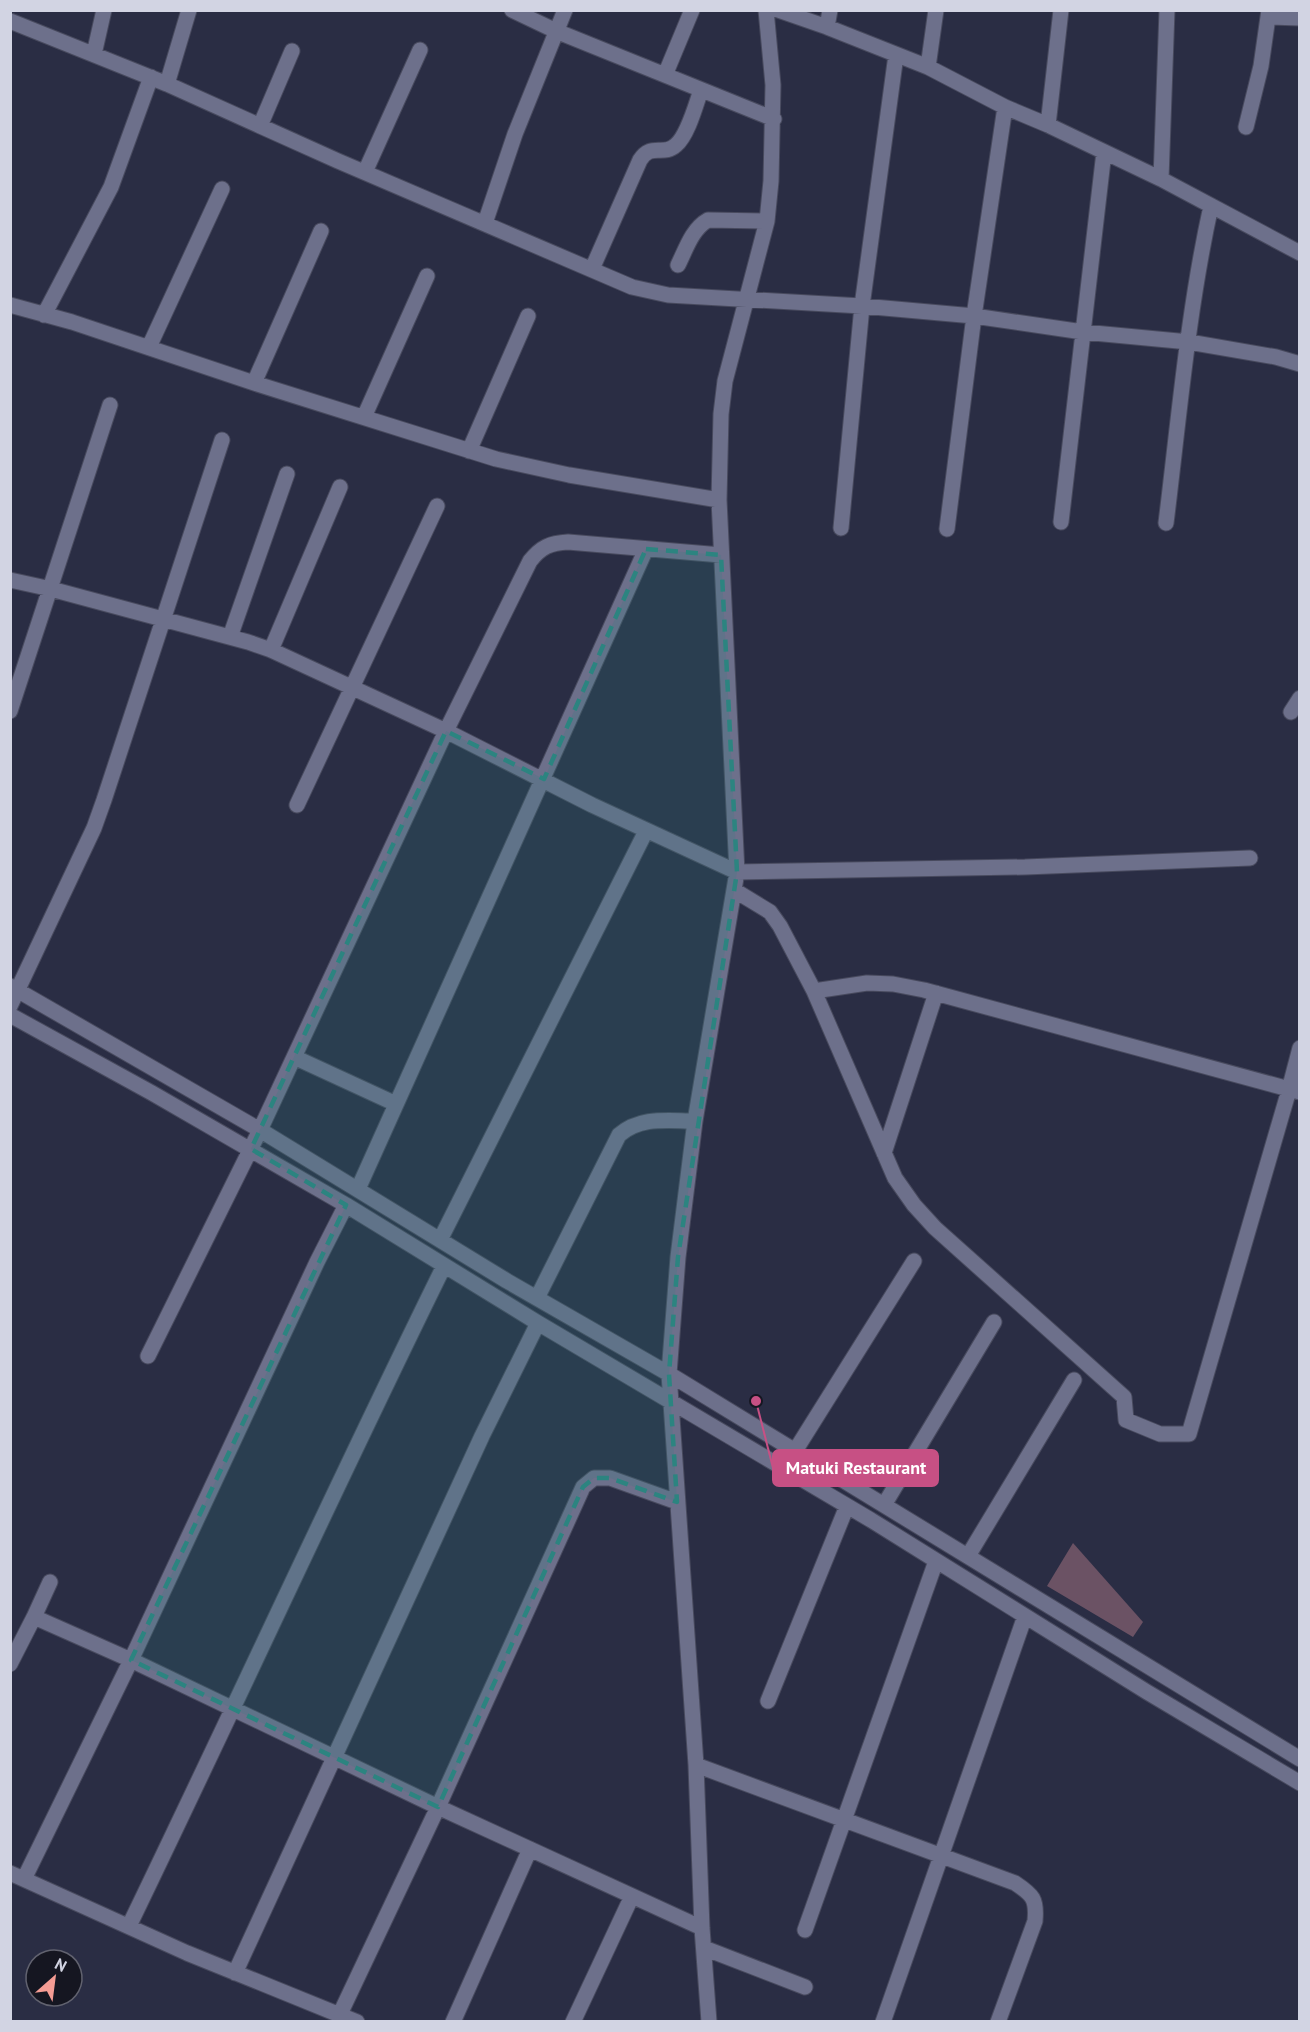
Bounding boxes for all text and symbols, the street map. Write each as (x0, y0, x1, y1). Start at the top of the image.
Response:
callout: Matuki Restaurant (773, 1450, 938, 1486)
text: Matuki Restaurant (786, 1456, 927, 1479)
north arrow (24, 1948, 84, 2008)
text: N (52, 1953, 70, 1976)

